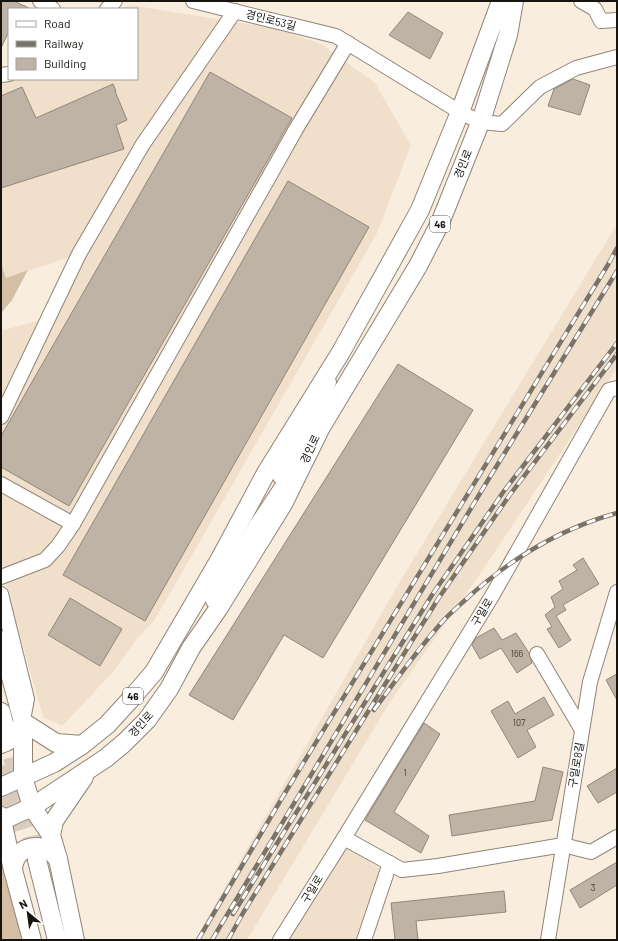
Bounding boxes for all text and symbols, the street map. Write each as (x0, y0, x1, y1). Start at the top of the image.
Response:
street label: 경인로53길 (244, 7, 298, 32)
legend (8, 8, 138, 80)
text: Road (44, 16, 71, 30)
text: Railway (44, 36, 84, 50)
text: Building (44, 56, 86, 70)
street label: 경인로 (451, 147, 474, 180)
road number: 46 (430, 216, 450, 232)
street label: 경인로 (297, 432, 322, 465)
street label: 구일로 (468, 595, 495, 628)
house number: 166 (511, 648, 524, 659)
road number: 46 (123, 688, 143, 704)
street label: 경인로 (126, 708, 156, 739)
house number: 107 (513, 717, 526, 728)
street label: 구일로8길 (565, 741, 586, 789)
house number: 1 (403, 767, 407, 778)
street label: 구일로 (298, 872, 325, 905)
house number: 3 (591, 882, 596, 893)
north arrow (8, 893, 48, 933)
text: N (17, 896, 29, 911)

